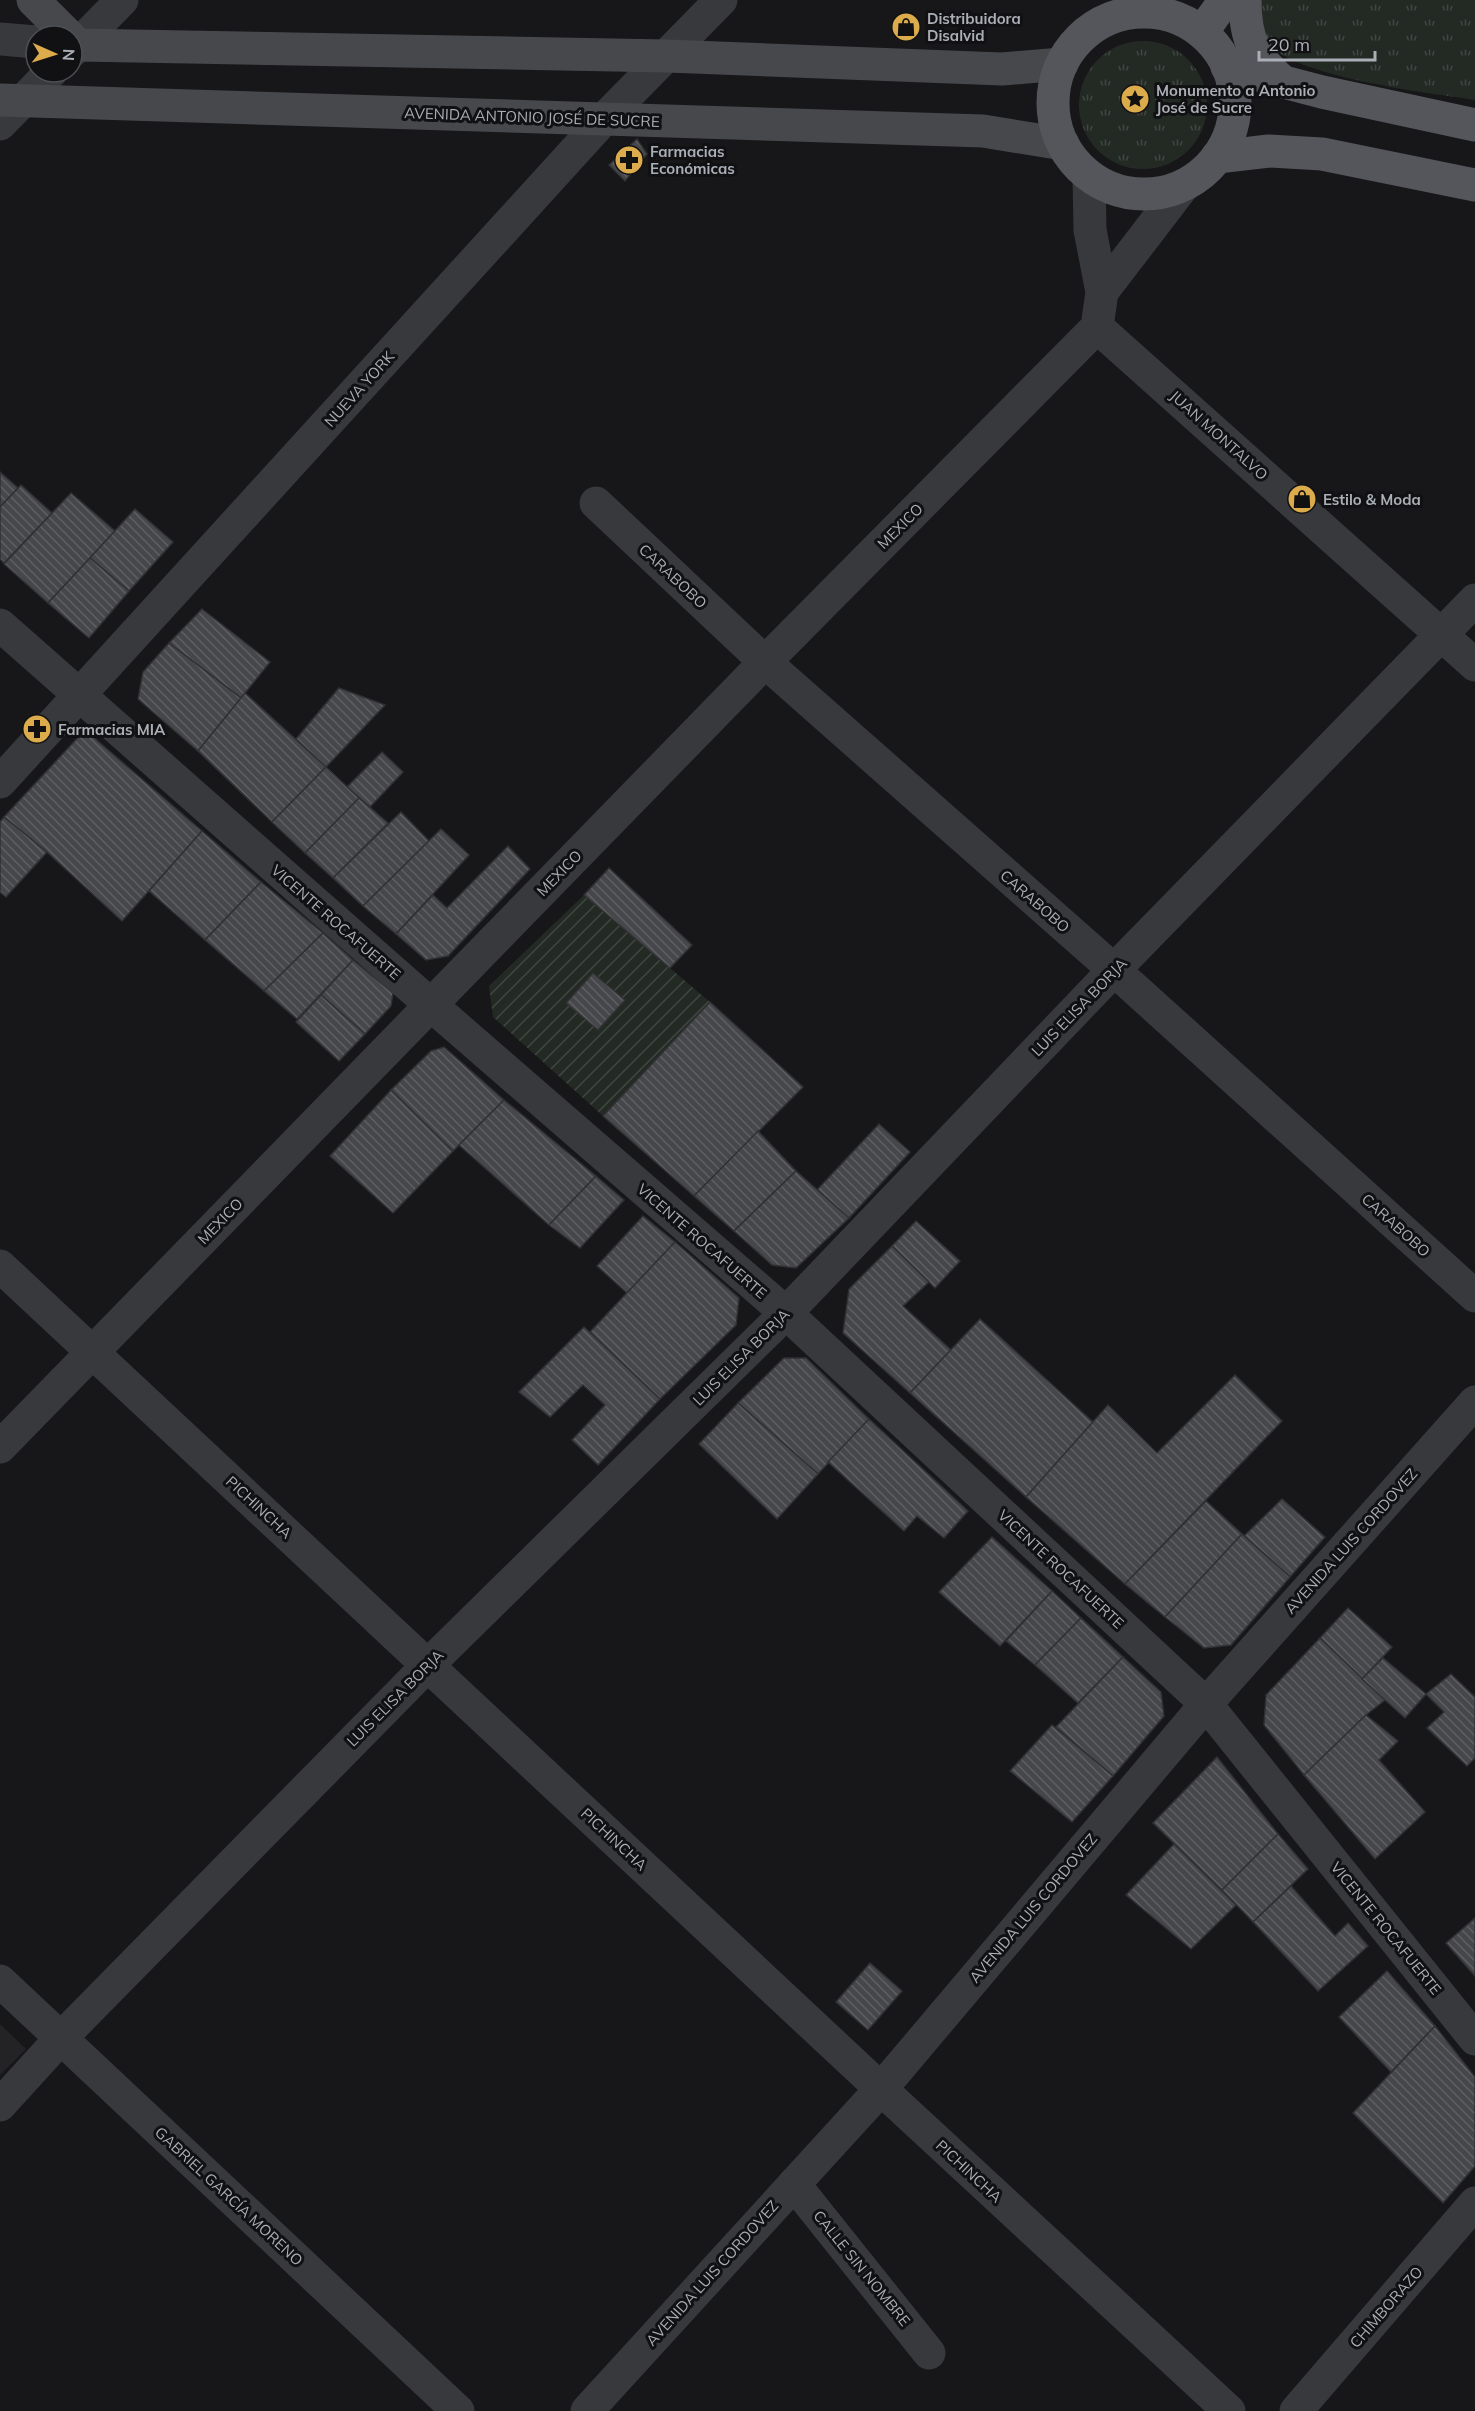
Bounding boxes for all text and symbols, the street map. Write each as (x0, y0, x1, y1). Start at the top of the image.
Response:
place label: Distribuidora Disalvid (927, 9, 1021, 45)
shop icon: Distribuidora Disalvid (890, 11, 922, 43)
north arrow (24, 24, 84, 84)
scale bar (1259, 24, 1374, 62)
text: 20 m (1268, 33, 1310, 56)
text: N (59, 48, 79, 61)
place label: Monumento a Antonio José de Sucre (1156, 81, 1315, 117)
place icon: Monumento a Antonio José de Sucre (1119, 83, 1151, 115)
street label: AVENIDA ANTONIO JOSÉ DE SUCRE (404, 103, 660, 131)
place label: Farmacias Económicas (650, 142, 735, 178)
pharmacy icon: Farmacias Económicas (613, 144, 645, 176)
street label: NUEVA YORK (320, 347, 398, 431)
street label: JUAN MONTALVO (1166, 386, 1272, 484)
shop icon: Estilo & Moda (1286, 483, 1318, 515)
place label: Estilo & Moda (1323, 490, 1421, 509)
street label: MEXICO (873, 499, 927, 553)
street label: CARABOBO (635, 540, 711, 612)
pharmacy icon: Farmacias MIA (21, 713, 53, 745)
place label: Farmacias MIA (58, 720, 166, 739)
street label: MEXICO (532, 846, 586, 900)
street label: VICENTE ROCAFUERTE (267, 861, 405, 984)
street label: CARABOBO (996, 866, 1074, 936)
street label: LUIS ELISA BORJA (1027, 954, 1131, 1060)
street label: VICENTE ROCAFUERTE (633, 1180, 771, 1303)
street label: CARABOBO (1358, 1189, 1434, 1261)
street label: MEXICO (193, 1194, 247, 1248)
street label: LUIS ELISA BORJA (689, 1305, 793, 1409)
street label: AVENIDA LUIS CORDOVEZ (1281, 1464, 1421, 1618)
street label: PICHINCHA (222, 1472, 296, 1542)
street label: VICENTE ROCAFUERTE (994, 1506, 1128, 1633)
street label: LUIS ELISA BORJA (343, 1646, 447, 1750)
street label: PICHINCHA (577, 1804, 651, 1874)
street label: AVENIDA LUIS CORDOVEZ (965, 1829, 1101, 1987)
street label: VICENTE ROCAFUERTE (1327, 1858, 1446, 1998)
street label: GABRIEL GARCÍA MORENO (151, 2122, 307, 2270)
street label: PICHINCHA (932, 2136, 1006, 2206)
street label: AVENIDA LUIS CORDOVEZ (642, 2196, 782, 2350)
street label: CALLE SIN NOMBRE (809, 2206, 915, 2330)
street label: CHIMBORAZO (1345, 2262, 1427, 2352)

